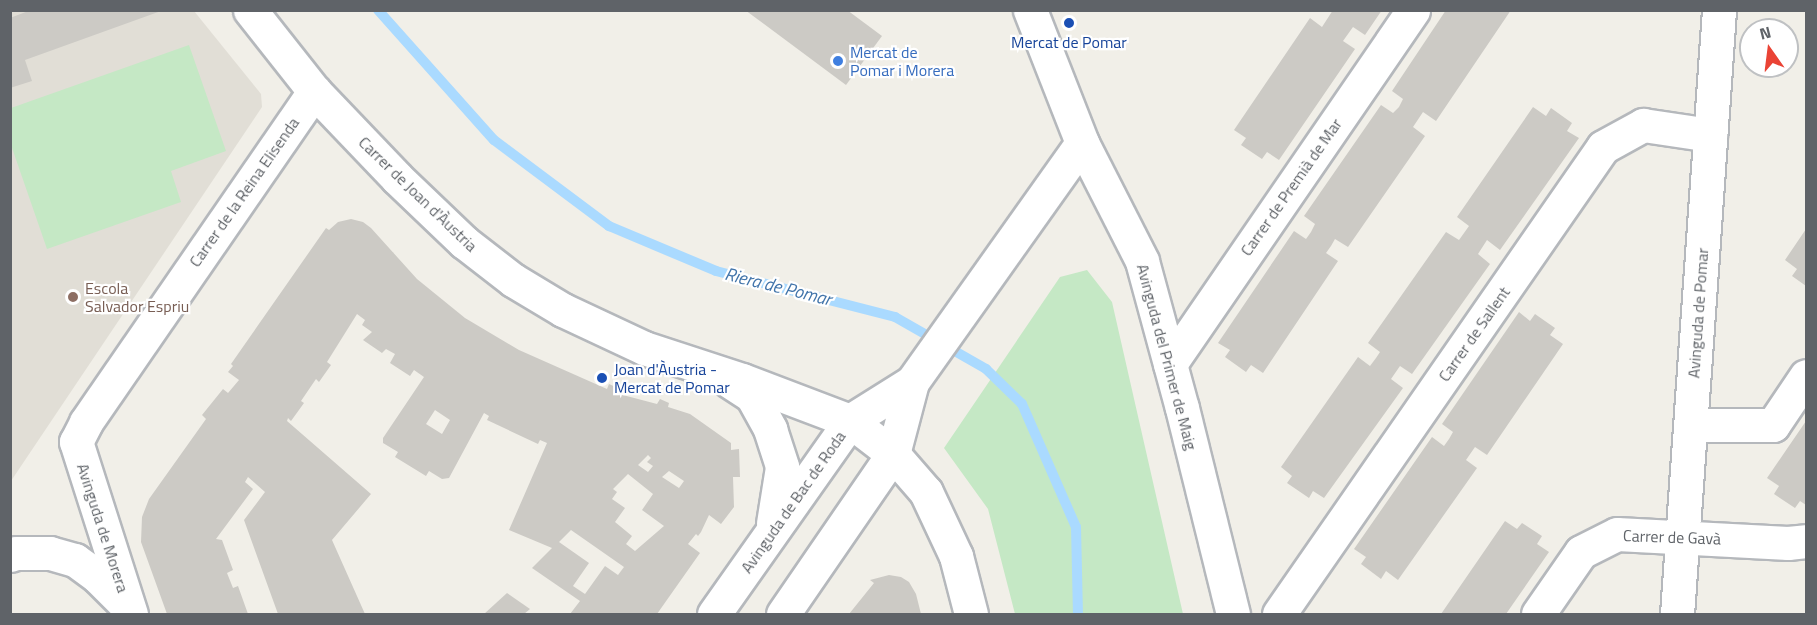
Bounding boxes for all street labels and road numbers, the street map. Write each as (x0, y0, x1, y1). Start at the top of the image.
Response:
street label: Carrer de la Reina Elisenda (185, 114, 303, 270)
street label: Carrer de Premià de Mar (1236, 115, 1346, 259)
street label: Carrer de Joan d'Àustria (355, 132, 481, 256)
street label: Avinguda de Pomar (1684, 247, 1712, 379)
street label: Avinguda del Primer de Maig (1133, 262, 1201, 452)
street label: Carrer de Sallent (1434, 283, 1514, 385)
street label: Avinguda de Bac de Roda (737, 427, 849, 577)
street label: Avinguda de Morera (73, 461, 133, 595)
street label: Carrer de Gavà (1623, 526, 1721, 548)

